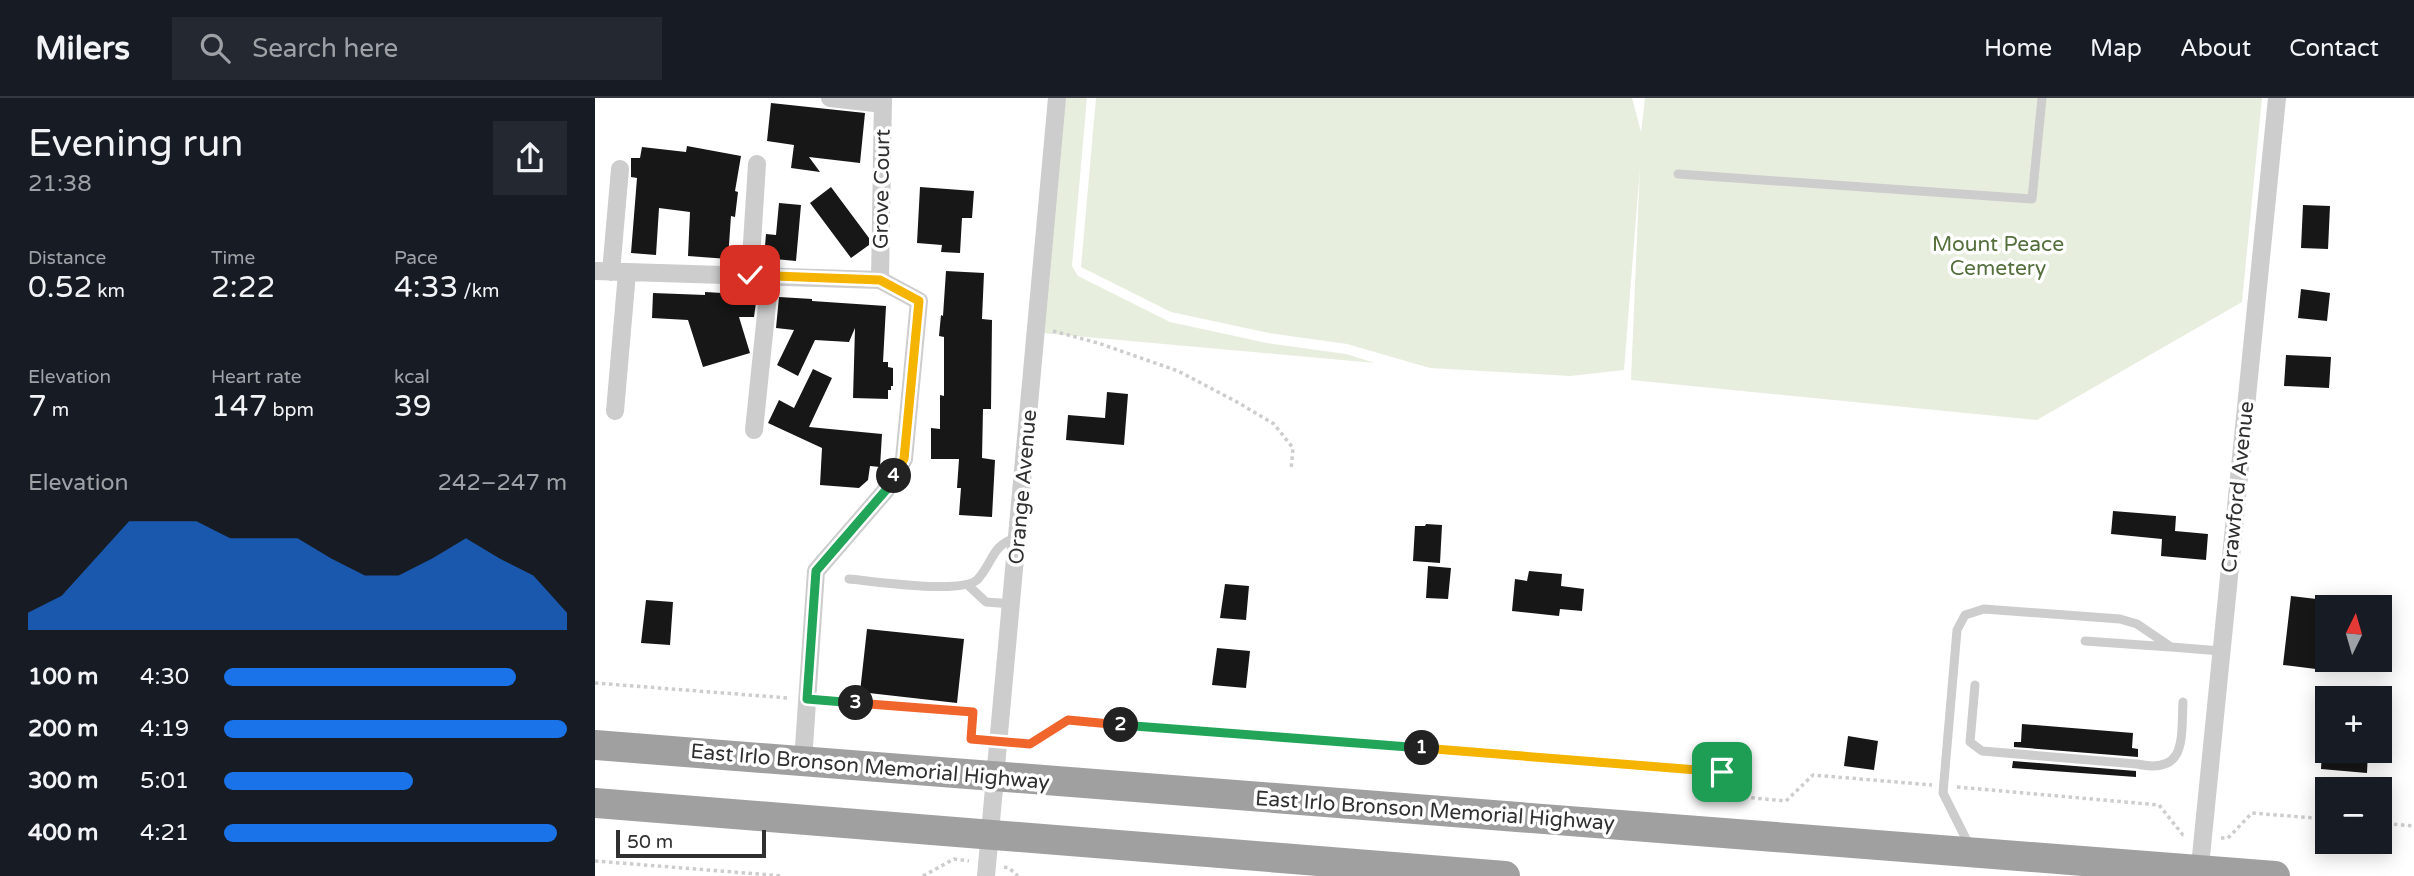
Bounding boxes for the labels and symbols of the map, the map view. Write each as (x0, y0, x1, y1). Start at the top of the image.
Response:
street label: Grove Court (868, 129, 896, 249)
park label: Mount Peace Cemetery (1932, 232, 2064, 281)
pin (720, 245, 780, 305)
street label: Crawford Avenue (2217, 400, 2259, 574)
street label: Orange Avenue (1004, 408, 1042, 565)
pin: 4 (877, 458, 911, 494)
north arrow (2315, 595, 2392, 672)
pin: 3 (839, 686, 873, 720)
pin: 2 (1103, 708, 1139, 742)
pin: 1 (1405, 730, 1439, 766)
street label: East Irlo Bronson Memorial Highway (689, 739, 1051, 795)
pin (1692, 742, 1752, 802)
street label: East Irlo Bronson Memorial Highway (1254, 786, 1616, 836)
scale bar (616, 827, 767, 859)

